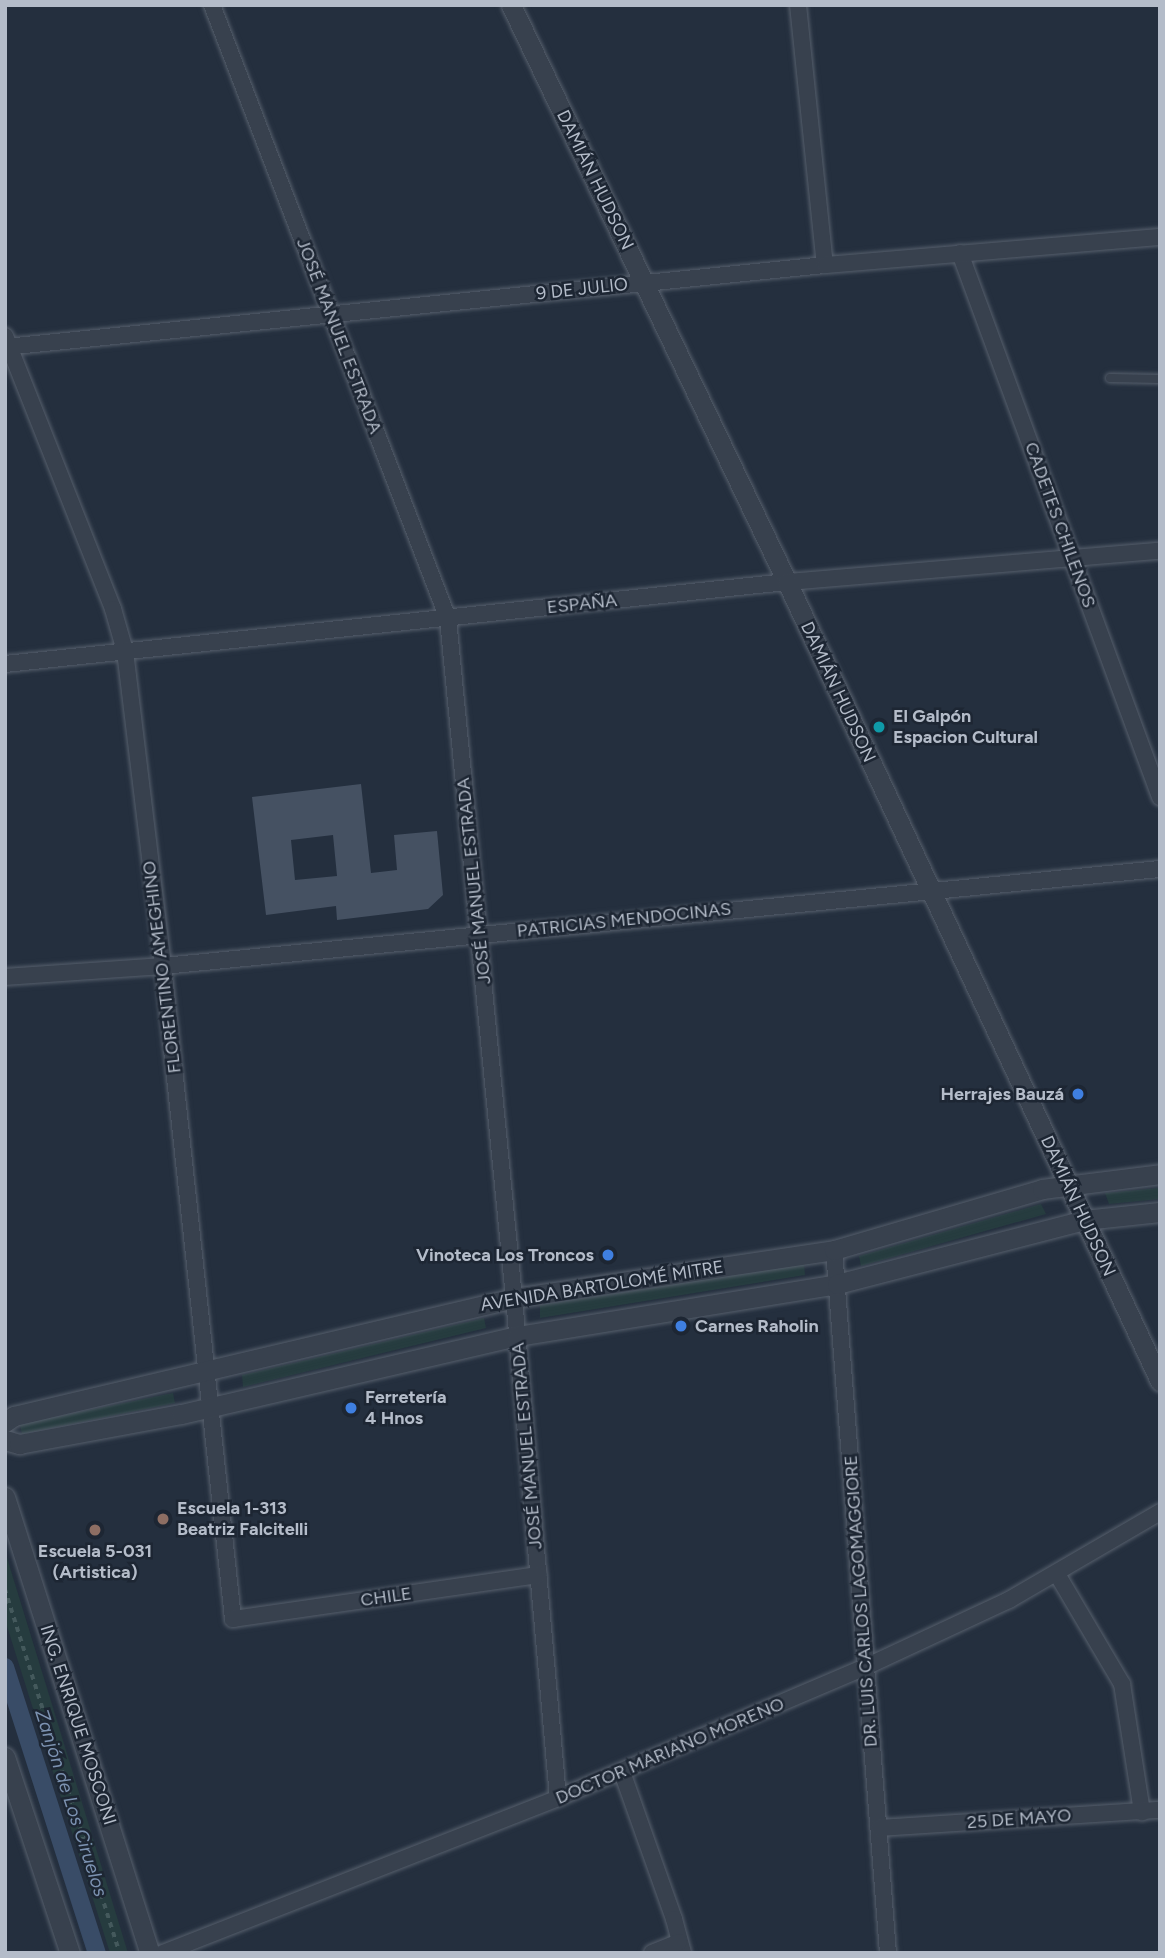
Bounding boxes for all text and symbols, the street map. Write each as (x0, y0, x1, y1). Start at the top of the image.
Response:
street label: DAMIÁN HUDSON (552, 107, 638, 253)
street label: JOSÉ MANUEL ESTRADA (292, 235, 386, 437)
street label: 9 DE JULIO (535, 273, 629, 305)
street label: CADETES CHILENOS (1020, 439, 1100, 611)
street label: ESPAÑA (546, 590, 618, 618)
street label: DAMIÁN HUDSON (796, 618, 880, 766)
place label: El Galpón Espacion Cultural (893, 706, 1038, 748)
marker: El Galpón Espacion Cultural (871, 719, 887, 735)
street label: JOSÉ MANUEL ESTRADA (452, 777, 496, 985)
street label: FLORENTINO AMEGHINO (138, 860, 186, 1074)
street label: PATRICIAS MENDOCINAS (516, 898, 732, 942)
place label: Herrajes Bauzá (940, 1083, 1064, 1105)
marker: Herrajes Bauzá (1070, 1086, 1086, 1102)
street label: DAMIÁN HUDSON (1036, 1132, 1120, 1280)
place label: Vinoteca Los Troncos (416, 1244, 594, 1266)
marker: Vinoteca Los Troncos (600, 1247, 616, 1263)
street label: AVENIDA BARTOLOMÉ MITRE (479, 1256, 725, 1316)
place label: Carnes Raholin (695, 1315, 819, 1337)
marker: Carnes Raholin (673, 1318, 689, 1334)
street label: JOSÉ MANUEL ESTRADA (507, 1342, 547, 1550)
place label: Ferretería 4 Hnos (365, 1387, 447, 1430)
marker: Ferretería 4 Hnos (343, 1400, 359, 1416)
street label: DR. LUIS CARLOS LAGOMAGGIORE (840, 1454, 882, 1748)
place label: Escuela 1-313 Beatriz Falcitelli (177, 1498, 308, 1540)
marker: Escuela 1-313 Beatriz Falcitelli (155, 1511, 171, 1527)
marker: Escuela 5-031 (Artistica) (87, 1522, 103, 1538)
place label: Escuela 5-031 (Artistica) (38, 1541, 152, 1584)
street label: CHILE (359, 1583, 413, 1611)
street label: ING. ENRIQUE MOSCONI (35, 1622, 121, 1828)
street label: DOCTOR MARIANO MORENO (553, 1693, 787, 1809)
water label: Zanjón de Los Ciruelos (30, 1706, 112, 1900)
street label: 25 DE MAYO (966, 1805, 1072, 1833)

